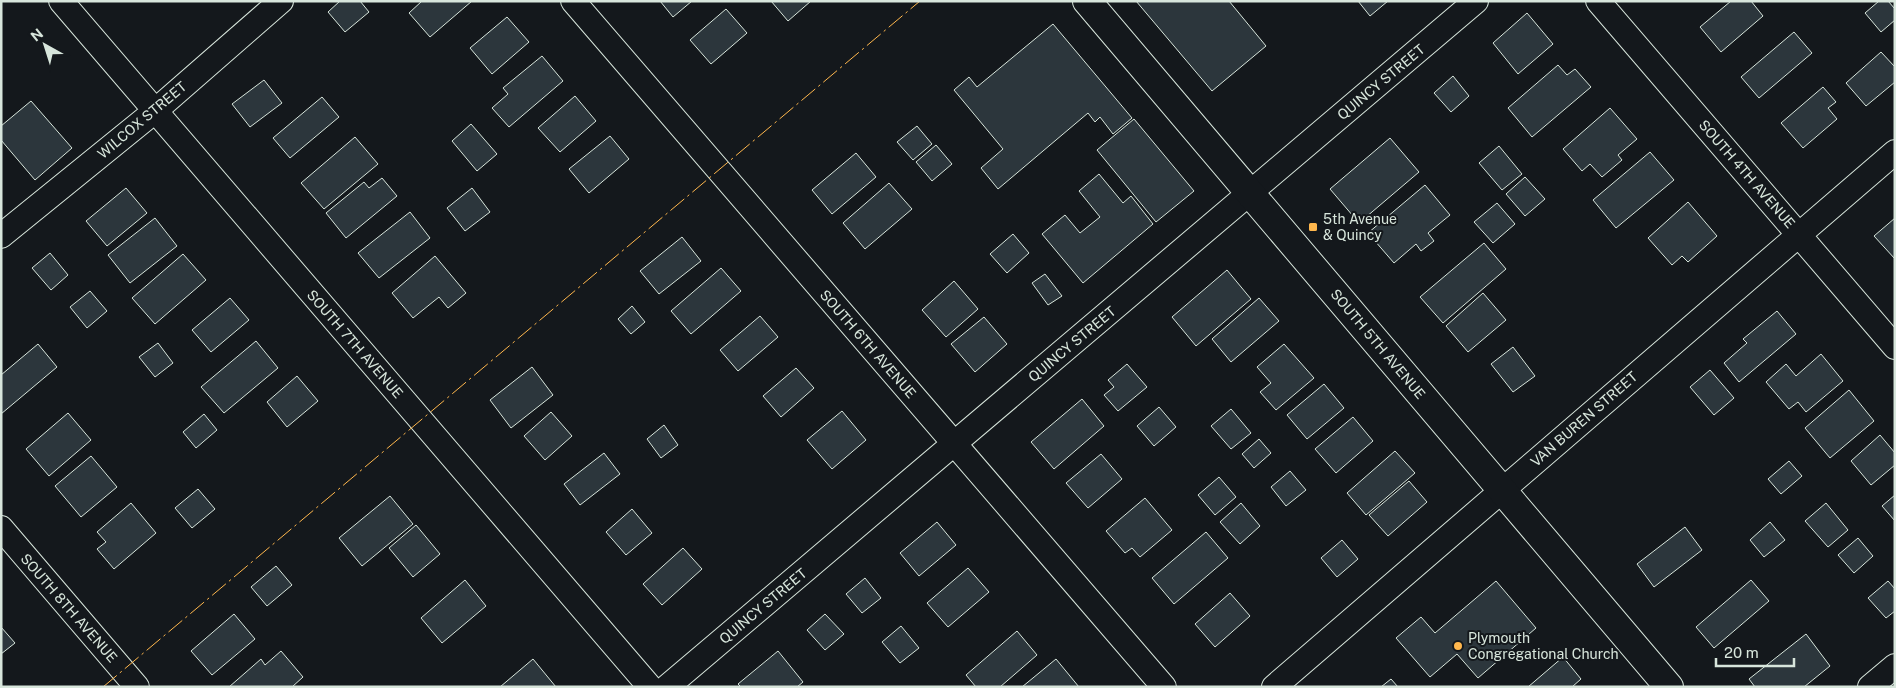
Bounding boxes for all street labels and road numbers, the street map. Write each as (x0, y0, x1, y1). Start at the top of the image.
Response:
street label: QUINCY STREET (1334, 41, 1428, 123)
street label: WILCOX STREET (94, 78, 190, 162)
street label: SOUTH 4TH AVENUE (1696, 117, 1798, 231)
street label: SOUTH 5TH AVENUE (1327, 286, 1429, 402)
street label: SOUTH 7TH AVENUE (304, 287, 406, 401)
street label: SOUTH 6TH AVENUE (817, 287, 919, 401)
street label: QUINCY STREET (1025, 303, 1119, 385)
street label: VAN BUREN STREET (1527, 368, 1641, 470)
street label: SOUTH 8TH AVENUE (18, 550, 120, 666)
street label: QUINCY STREET (716, 565, 810, 647)

